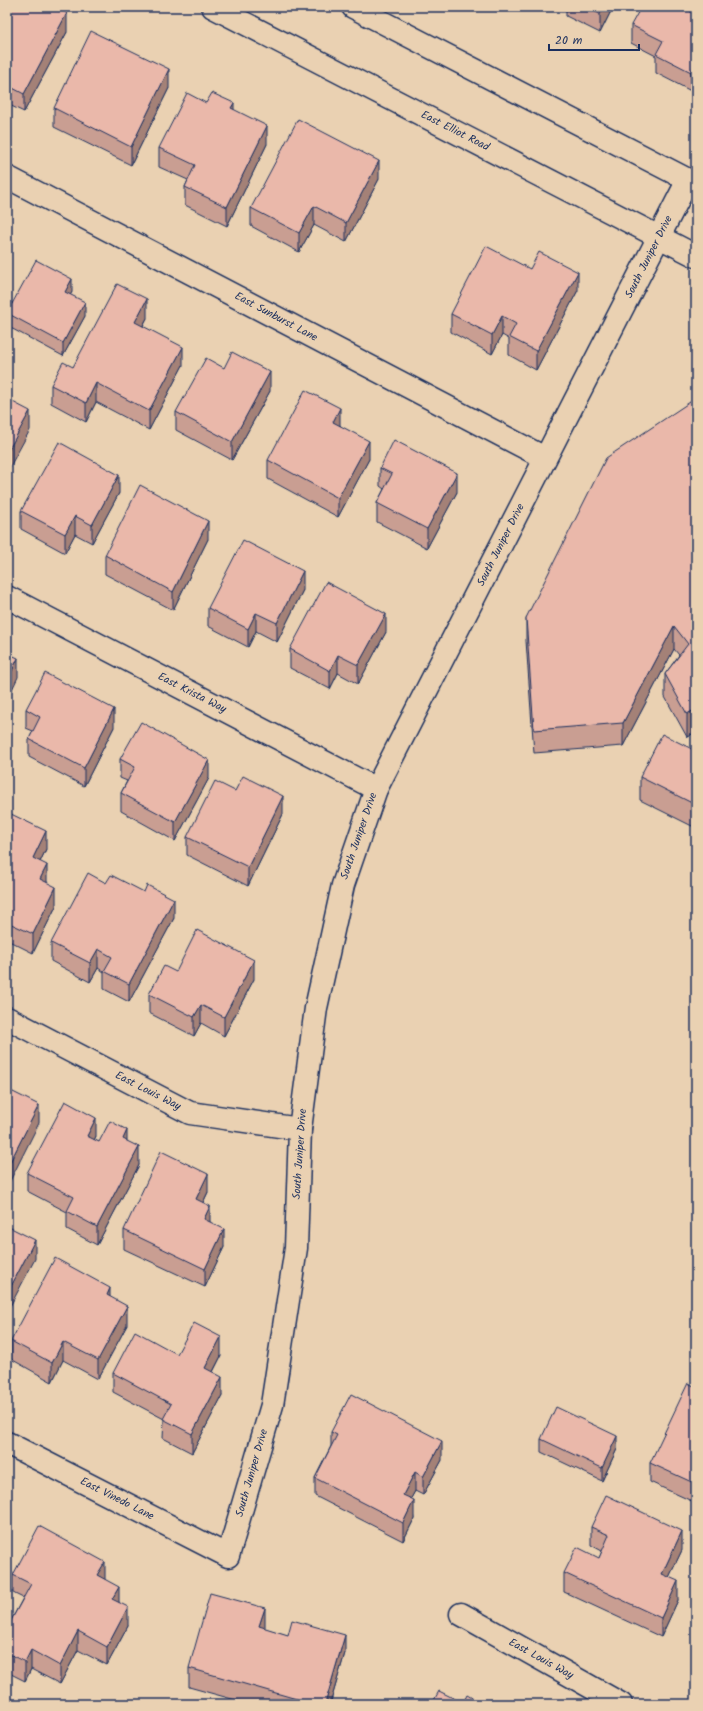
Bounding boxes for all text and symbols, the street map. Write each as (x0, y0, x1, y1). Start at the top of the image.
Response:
scale bar (549, 26, 639, 52)
text: 20 m (555, 31, 583, 50)
street label: East Elliot Road (417, 106, 493, 156)
street label: South Juniper Drive (620, 212, 678, 302)
street label: East Sunburst Lane (231, 287, 321, 347)
street label: South Juniper Drive (472, 500, 530, 590)
street label: East Krista Way (154, 668, 230, 718)
street label: South Juniper Drive (336, 790, 382, 882)
street label: East Louis Way (112, 1067, 185, 1116)
street label: South Juniper Drive (288, 1108, 312, 1200)
street label: South Juniper Drive (231, 1427, 273, 1519)
street label: East Vinedo Lane (77, 1473, 157, 1525)
street label: East Louis Way (505, 1634, 578, 1685)

